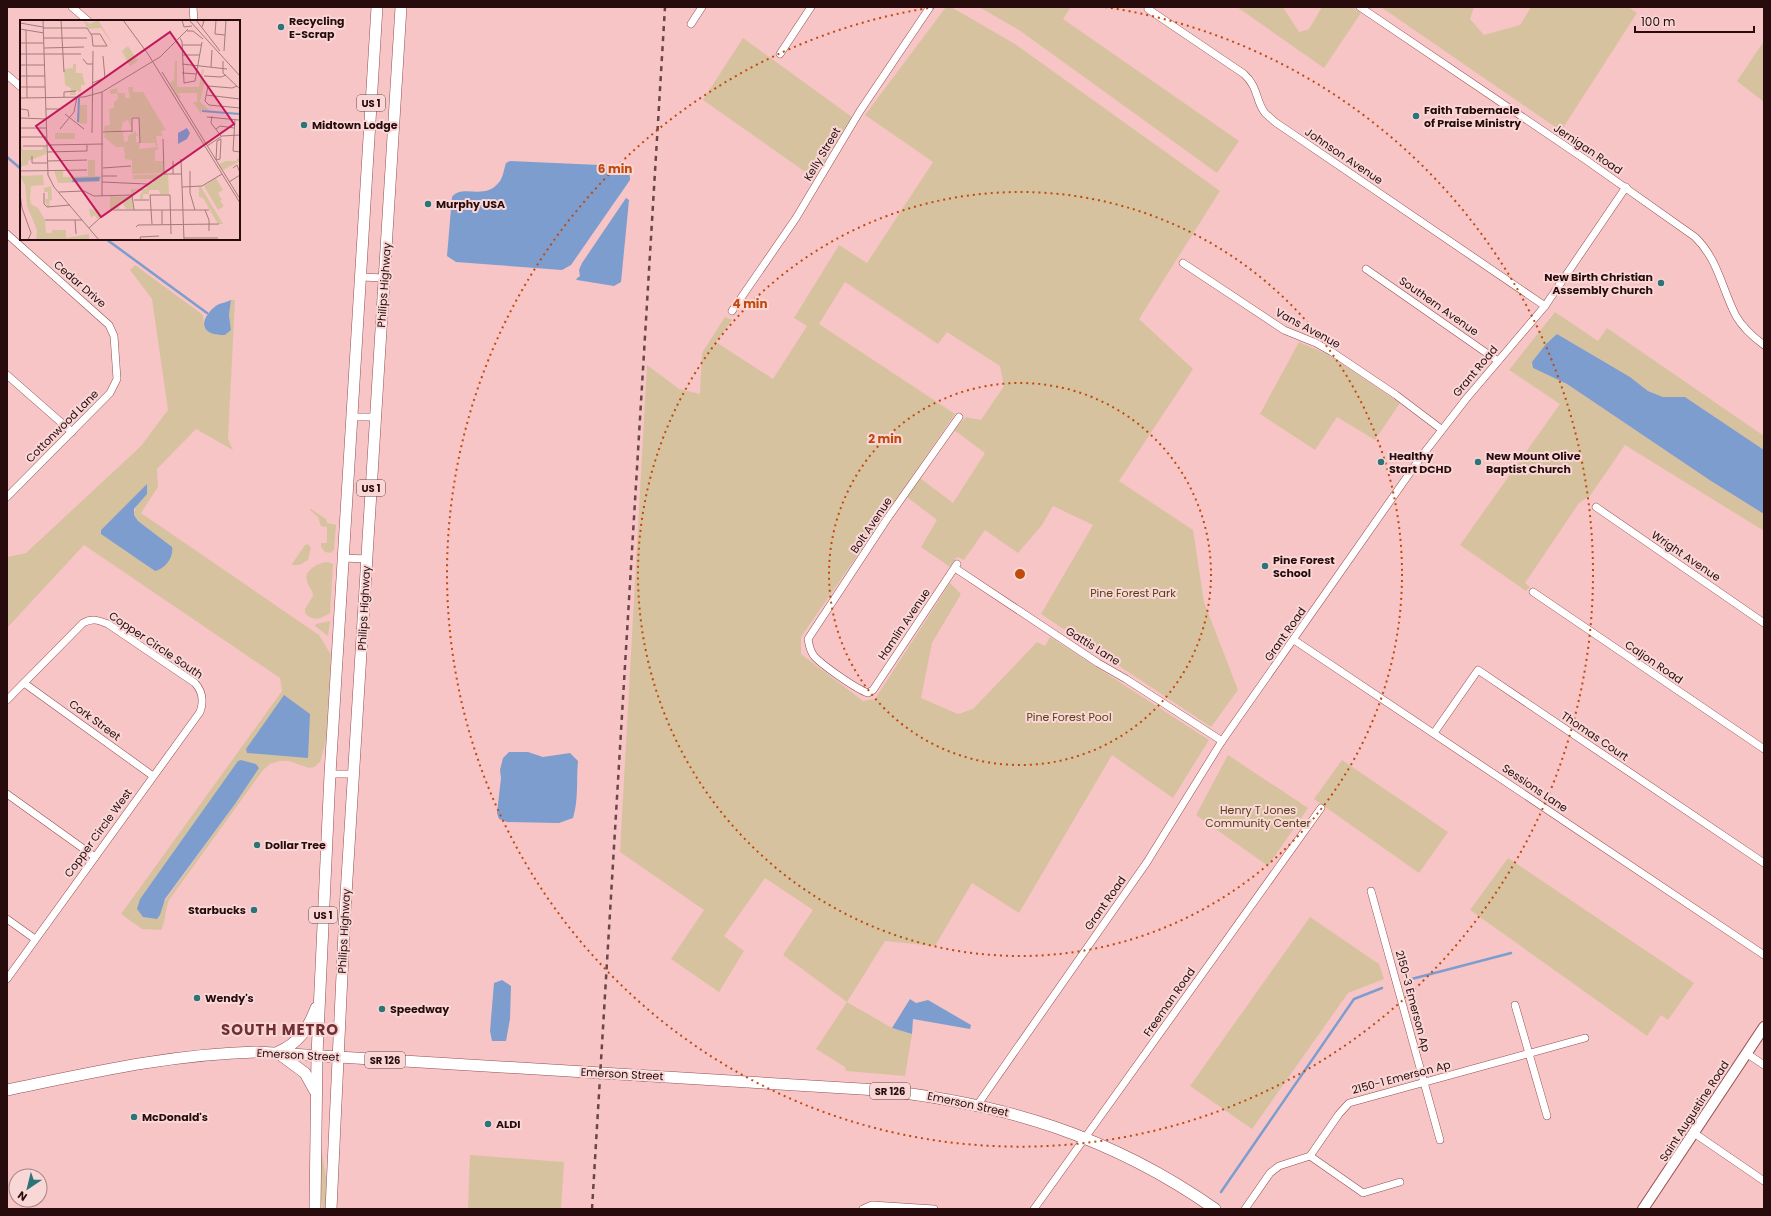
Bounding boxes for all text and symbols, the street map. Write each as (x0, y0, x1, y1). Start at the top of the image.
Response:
scale bar (1635, 8, 1754, 34)
place label: Recycling E-Scrap (289, 13, 345, 42)
text: 100 m (1641, 13, 1675, 30)
inset map (20, 20, 240, 240)
marker: Recycling E-Scrap (276, 22, 286, 32)
road number: US 1 (357, 95, 385, 111)
place label: Faith Tabernacle of Praise Ministry (1424, 102, 1521, 131)
marker: Faith Tabernacle of Praise Ministry (1411, 111, 1421, 121)
place label: Midtown Lodge (312, 117, 398, 133)
marker: Midtown Lodge (299, 120, 309, 130)
street label: Jernigan Road (1550, 120, 1626, 178)
street label: Kelly Street (800, 124, 844, 184)
street label: Johnson Avenue (1302, 124, 1386, 188)
text: 6 min (598, 160, 632, 177)
place label: Murphy USA (436, 196, 505, 212)
marker: Murphy USA (423, 199, 433, 209)
street label: Philips Highway (373, 241, 395, 328)
street label: Cedar Drive (50, 257, 110, 311)
place label: New Birth Christian Assembly Church (1544, 269, 1653, 298)
street label: Southern Avenue (1396, 273, 1482, 340)
marker: New Birth Christian Assembly Church (1656, 278, 1666, 288)
text: 4 min (732, 295, 768, 312)
street label: Vans Avenue (1272, 304, 1344, 352)
street label: Grant Road (1449, 342, 1501, 400)
street label: Cottonwood Lane (22, 386, 102, 466)
text: 2 min (868, 430, 902, 447)
place label: Healthy Start DCHD (1389, 448, 1452, 477)
place label: New Mount Olive Baptist Church (1486, 448, 1581, 477)
marker: Healthy Start DCHD (1376, 457, 1386, 467)
marker: New Mount Olive Baptist Church (1473, 457, 1483, 467)
road number: US 1 (357, 480, 385, 496)
street label: Bolt Avenue (846, 494, 896, 556)
street label: Wright Avenue (1648, 527, 1724, 585)
place label: Pine Forest School (1273, 552, 1335, 581)
marker: Pine Forest School (1260, 561, 1270, 571)
street label: Philips Highway (354, 564, 374, 651)
centre of rings (1013, 567, 1027, 581)
street label: Hamlin Avenue (874, 585, 934, 663)
park label: Pine Forest Park (1090, 585, 1176, 601)
street label: Grant Road (1260, 604, 1310, 664)
street label: Copper Circle South (106, 608, 206, 682)
street label: Gattis Lane (1063, 623, 1123, 669)
street label: Caljon Road (1622, 637, 1686, 687)
street label: Cork Street (66, 696, 124, 744)
street label: Thomas Court (1558, 708, 1632, 764)
park label: Pine Forest Pool (1026, 709, 1112, 725)
street label: Sessions Lane (1499, 760, 1571, 816)
street label: Copper Circle West (60, 785, 136, 881)
park label: Henry T Jones Community Center (1205, 802, 1311, 831)
place label: Dollar Tree (265, 837, 326, 853)
marker: Dollar Tree (252, 840, 262, 850)
street label: Grant Road (1080, 873, 1130, 933)
street label: Philips Highway (334, 887, 354, 974)
place label: Starbucks (188, 902, 246, 918)
marker: Starbucks (249, 905, 259, 915)
road number: US 1 (309, 907, 337, 923)
street label: 2150-3 Emerson Ap (1392, 948, 1434, 1054)
street label: Freeman Road (1139, 964, 1199, 1040)
place label: Wendy's (205, 990, 254, 1006)
marker: Wendy's (192, 993, 202, 1003)
place label: Speedway (390, 1001, 449, 1017)
marker: Speedway (377, 1004, 387, 1014)
district label: SOUTH METRO (221, 1019, 339, 1040)
street label: Emerson Street (256, 1045, 340, 1065)
road number: SR 126 (365, 1052, 405, 1068)
street label: 2150-1 Emerson Ap (1350, 1056, 1452, 1098)
street label: Saint Augustine Road (1655, 1057, 1733, 1165)
street label: Emerson Street (580, 1064, 664, 1084)
road number: SR 126 (870, 1083, 910, 1099)
street label: Emerson Street (926, 1088, 1010, 1120)
place label: McDonald's (142, 1109, 208, 1125)
marker: McDonald's (129, 1112, 139, 1122)
place label: ALDI (496, 1116, 521, 1132)
marker: ALDI (483, 1119, 493, 1129)
north arrow (8, 1168, 48, 1208)
text: N (14, 1187, 30, 1205)

